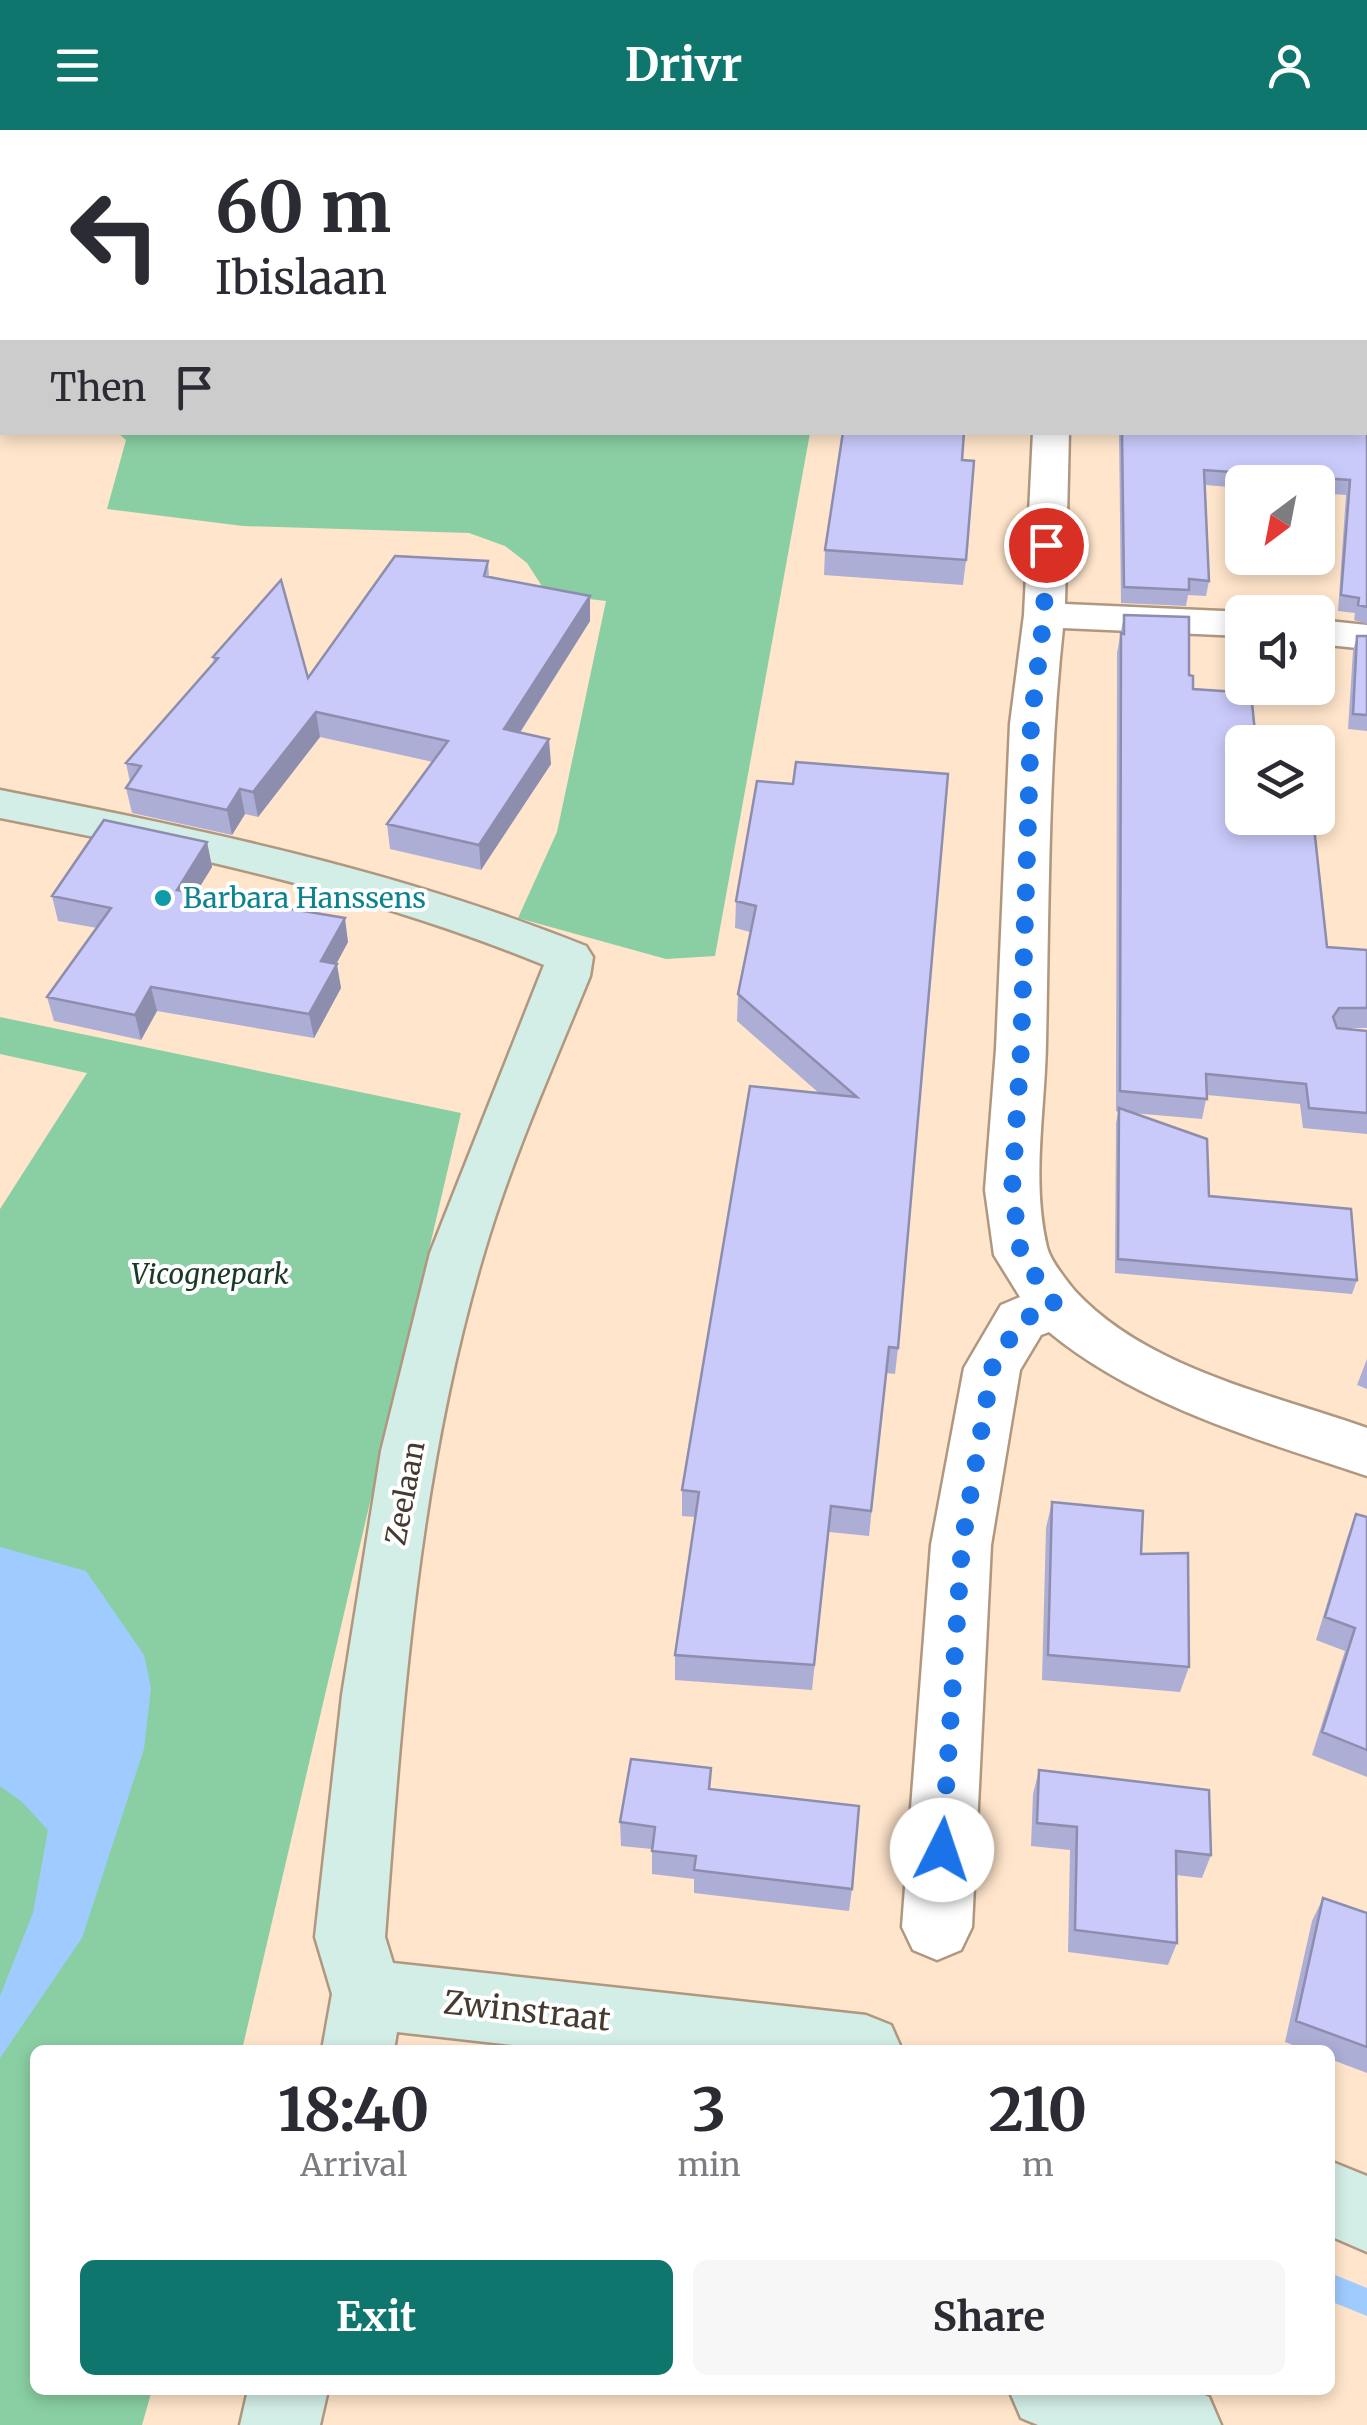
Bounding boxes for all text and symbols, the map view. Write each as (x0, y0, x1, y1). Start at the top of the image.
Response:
text: Drivr (625, 37, 742, 93)
icon: menu (50, 38, 105, 93)
icon: person (1262, 38, 1317, 93)
text: 60 m (215, 163, 391, 251)
icon: left (50, 170, 180, 300)
text: Ibislaan (215, 250, 387, 306)
icon: arrive (167, 360, 222, 415)
text: Then (50, 364, 147, 411)
north arrow (1225, 465, 1335, 575)
map controls (1225, 465, 1335, 835)
pin (1004, 503, 1089, 588)
icon: arrive (1019, 518, 1074, 573)
button: sound (1225, 595, 1335, 705)
button: layers (1225, 725, 1335, 835)
place label: Barbara Hanssens (183, 880, 426, 916)
marker: Barbara Hanssens (152, 887, 174, 909)
park label: Vicognepark (131, 1256, 289, 1292)
street label: Zeelaan (377, 1438, 433, 1548)
position arrow (890, 1798, 994, 1902)
street label: Zwinstraat (442, 1982, 613, 2040)
text: 18:40 (278, 2072, 430, 2147)
text: 3 (692, 2072, 726, 2147)
text: 210 (989, 2072, 1087, 2147)
text: Arrival (300, 2145, 407, 2185)
text: min (677, 2145, 741, 2185)
text: m (1022, 2145, 1054, 2185)
button: Exit (80, 2260, 673, 2375)
button: Share (693, 2260, 1285, 2375)

